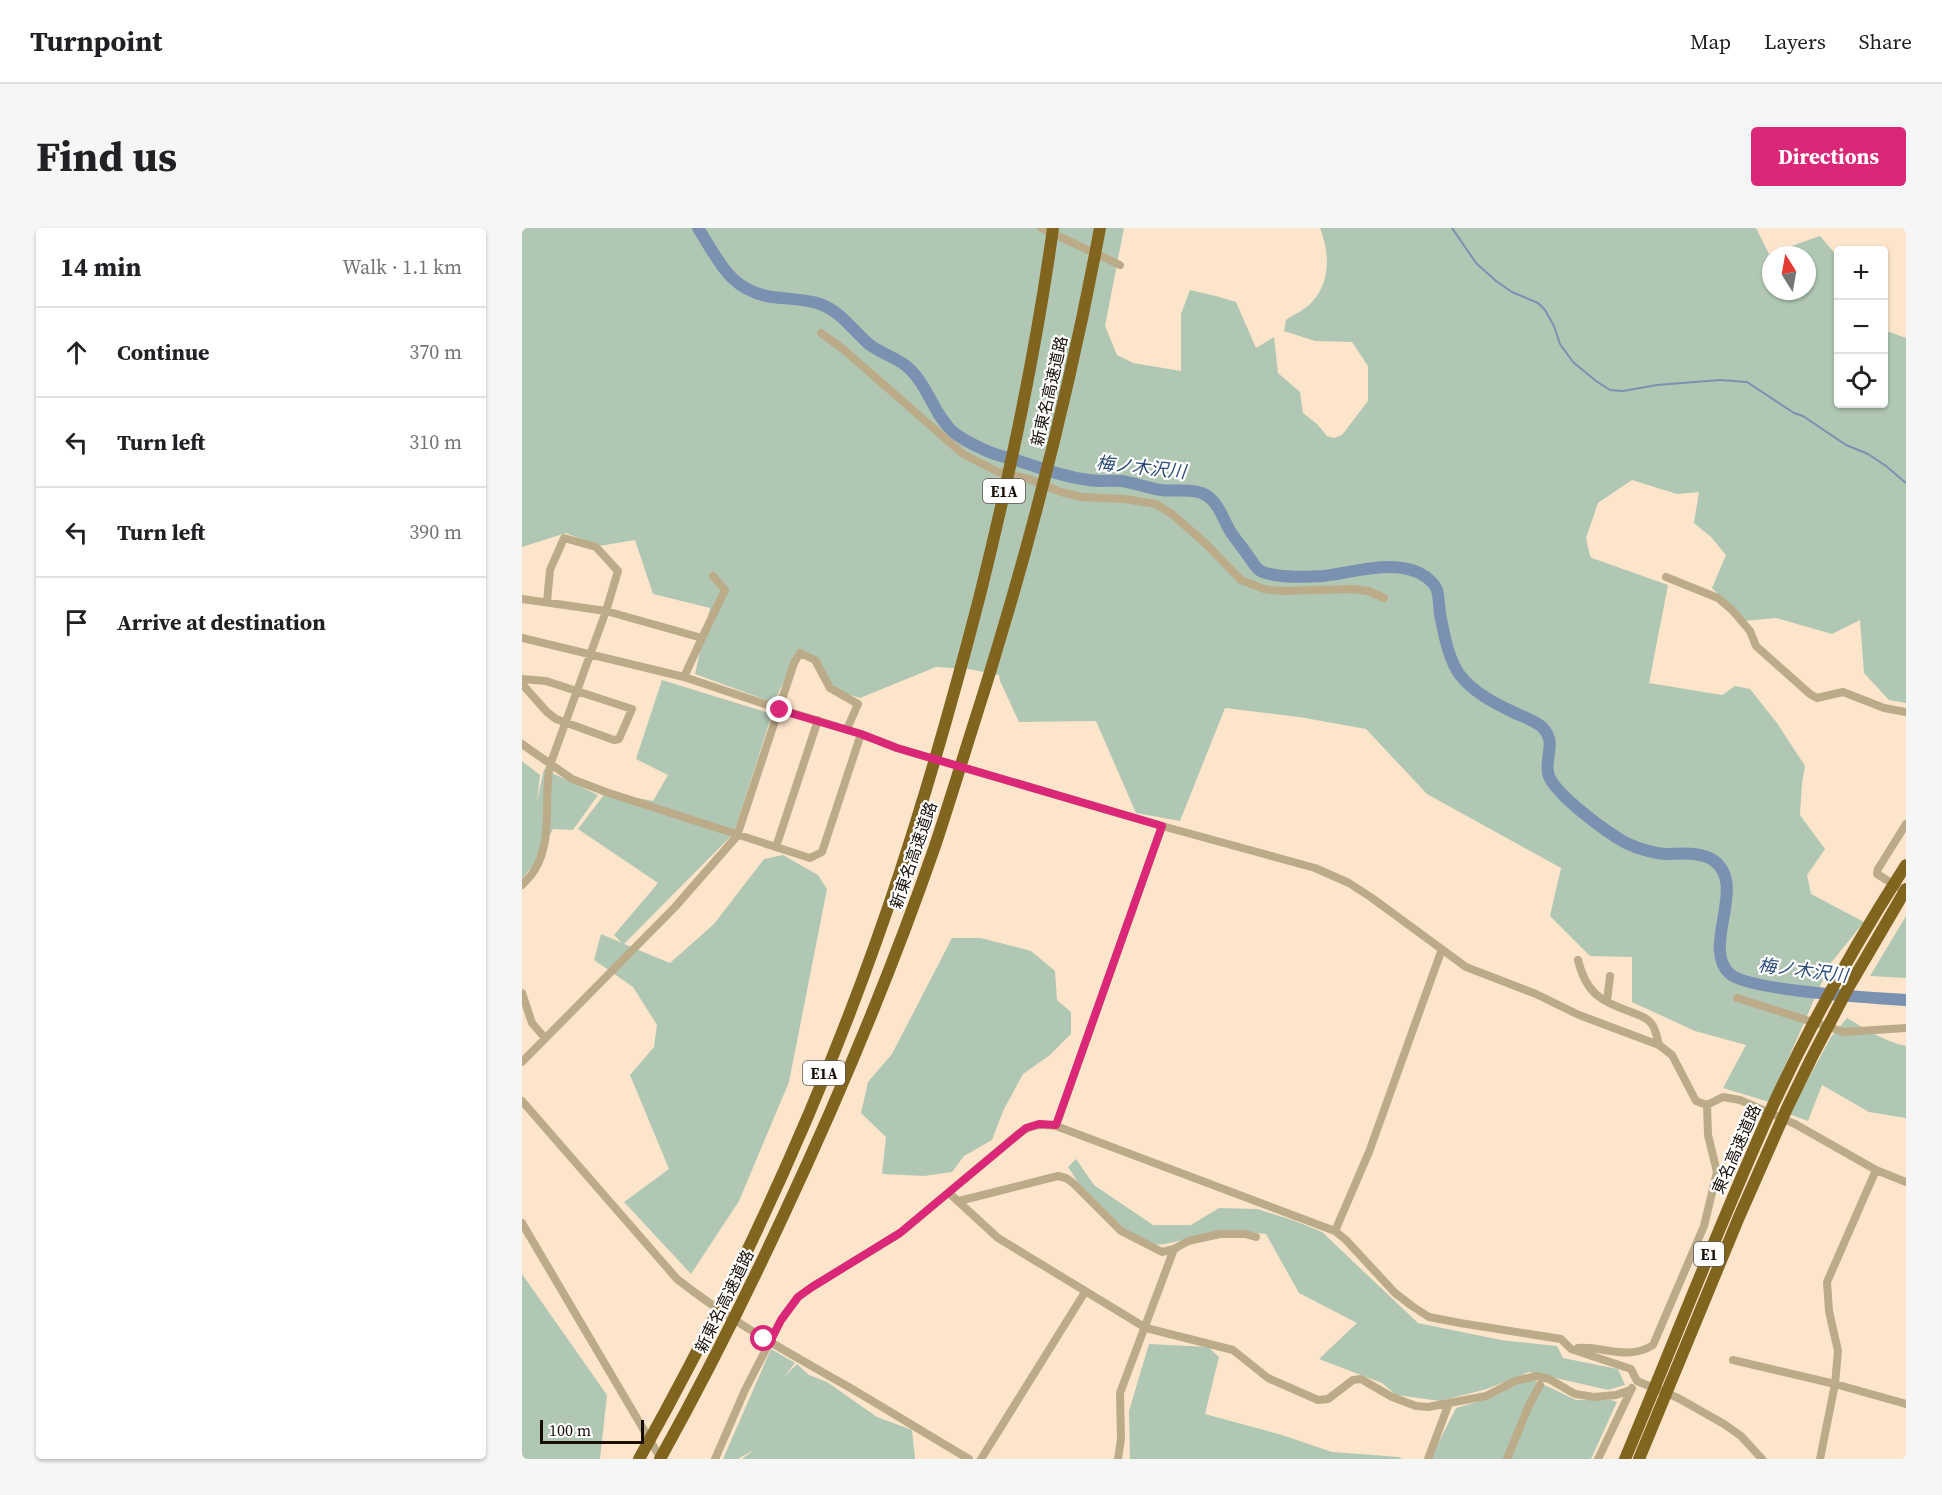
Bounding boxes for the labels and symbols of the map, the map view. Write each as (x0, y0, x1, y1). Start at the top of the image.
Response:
north arrow (1762, 246, 1816, 300)
street label: 新東名高速道路 (1026, 334, 1072, 448)
water label: 梅ノ木沢川 (1095, 450, 1189, 484)
road number: E1A (983, 479, 1025, 503)
route end (766, 696, 792, 722)
street label: 新東名高速道路 (884, 798, 942, 912)
water label: 梅ノ木沢川 (1757, 952, 1851, 988)
road number: E1A (803, 1061, 845, 1085)
street label: 東名高速道路 (1706, 1101, 1766, 1197)
road number: E1 (1694, 1242, 1724, 1266)
street label: 新東名高速道路 (690, 1246, 758, 1356)
route start (750, 1325, 776, 1351)
scale bar (540, 1417, 644, 1444)

